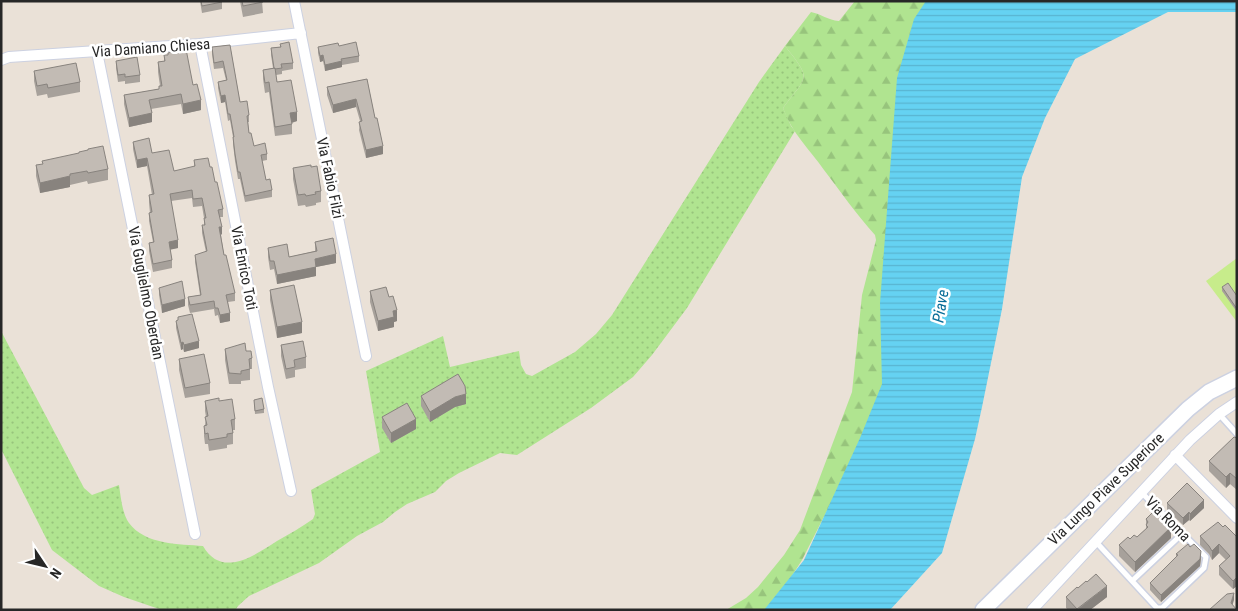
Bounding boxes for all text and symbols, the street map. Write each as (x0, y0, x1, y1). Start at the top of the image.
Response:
street label: Via Damiano Chiesa (91, 35, 211, 61)
street label: Via Fabio Filzi (313, 136, 347, 220)
street label: Via Enrico Toti (227, 224, 261, 312)
street label: Via Guglielmo Oberdan (124, 225, 168, 361)
water label: Piave (929, 288, 952, 324)
street label: Via Lungo Piave Superiore (1044, 429, 1168, 549)
street label: Via Roma (1142, 493, 1194, 545)
north arrow (20, 541, 70, 591)
text: N (47, 565, 65, 582)

